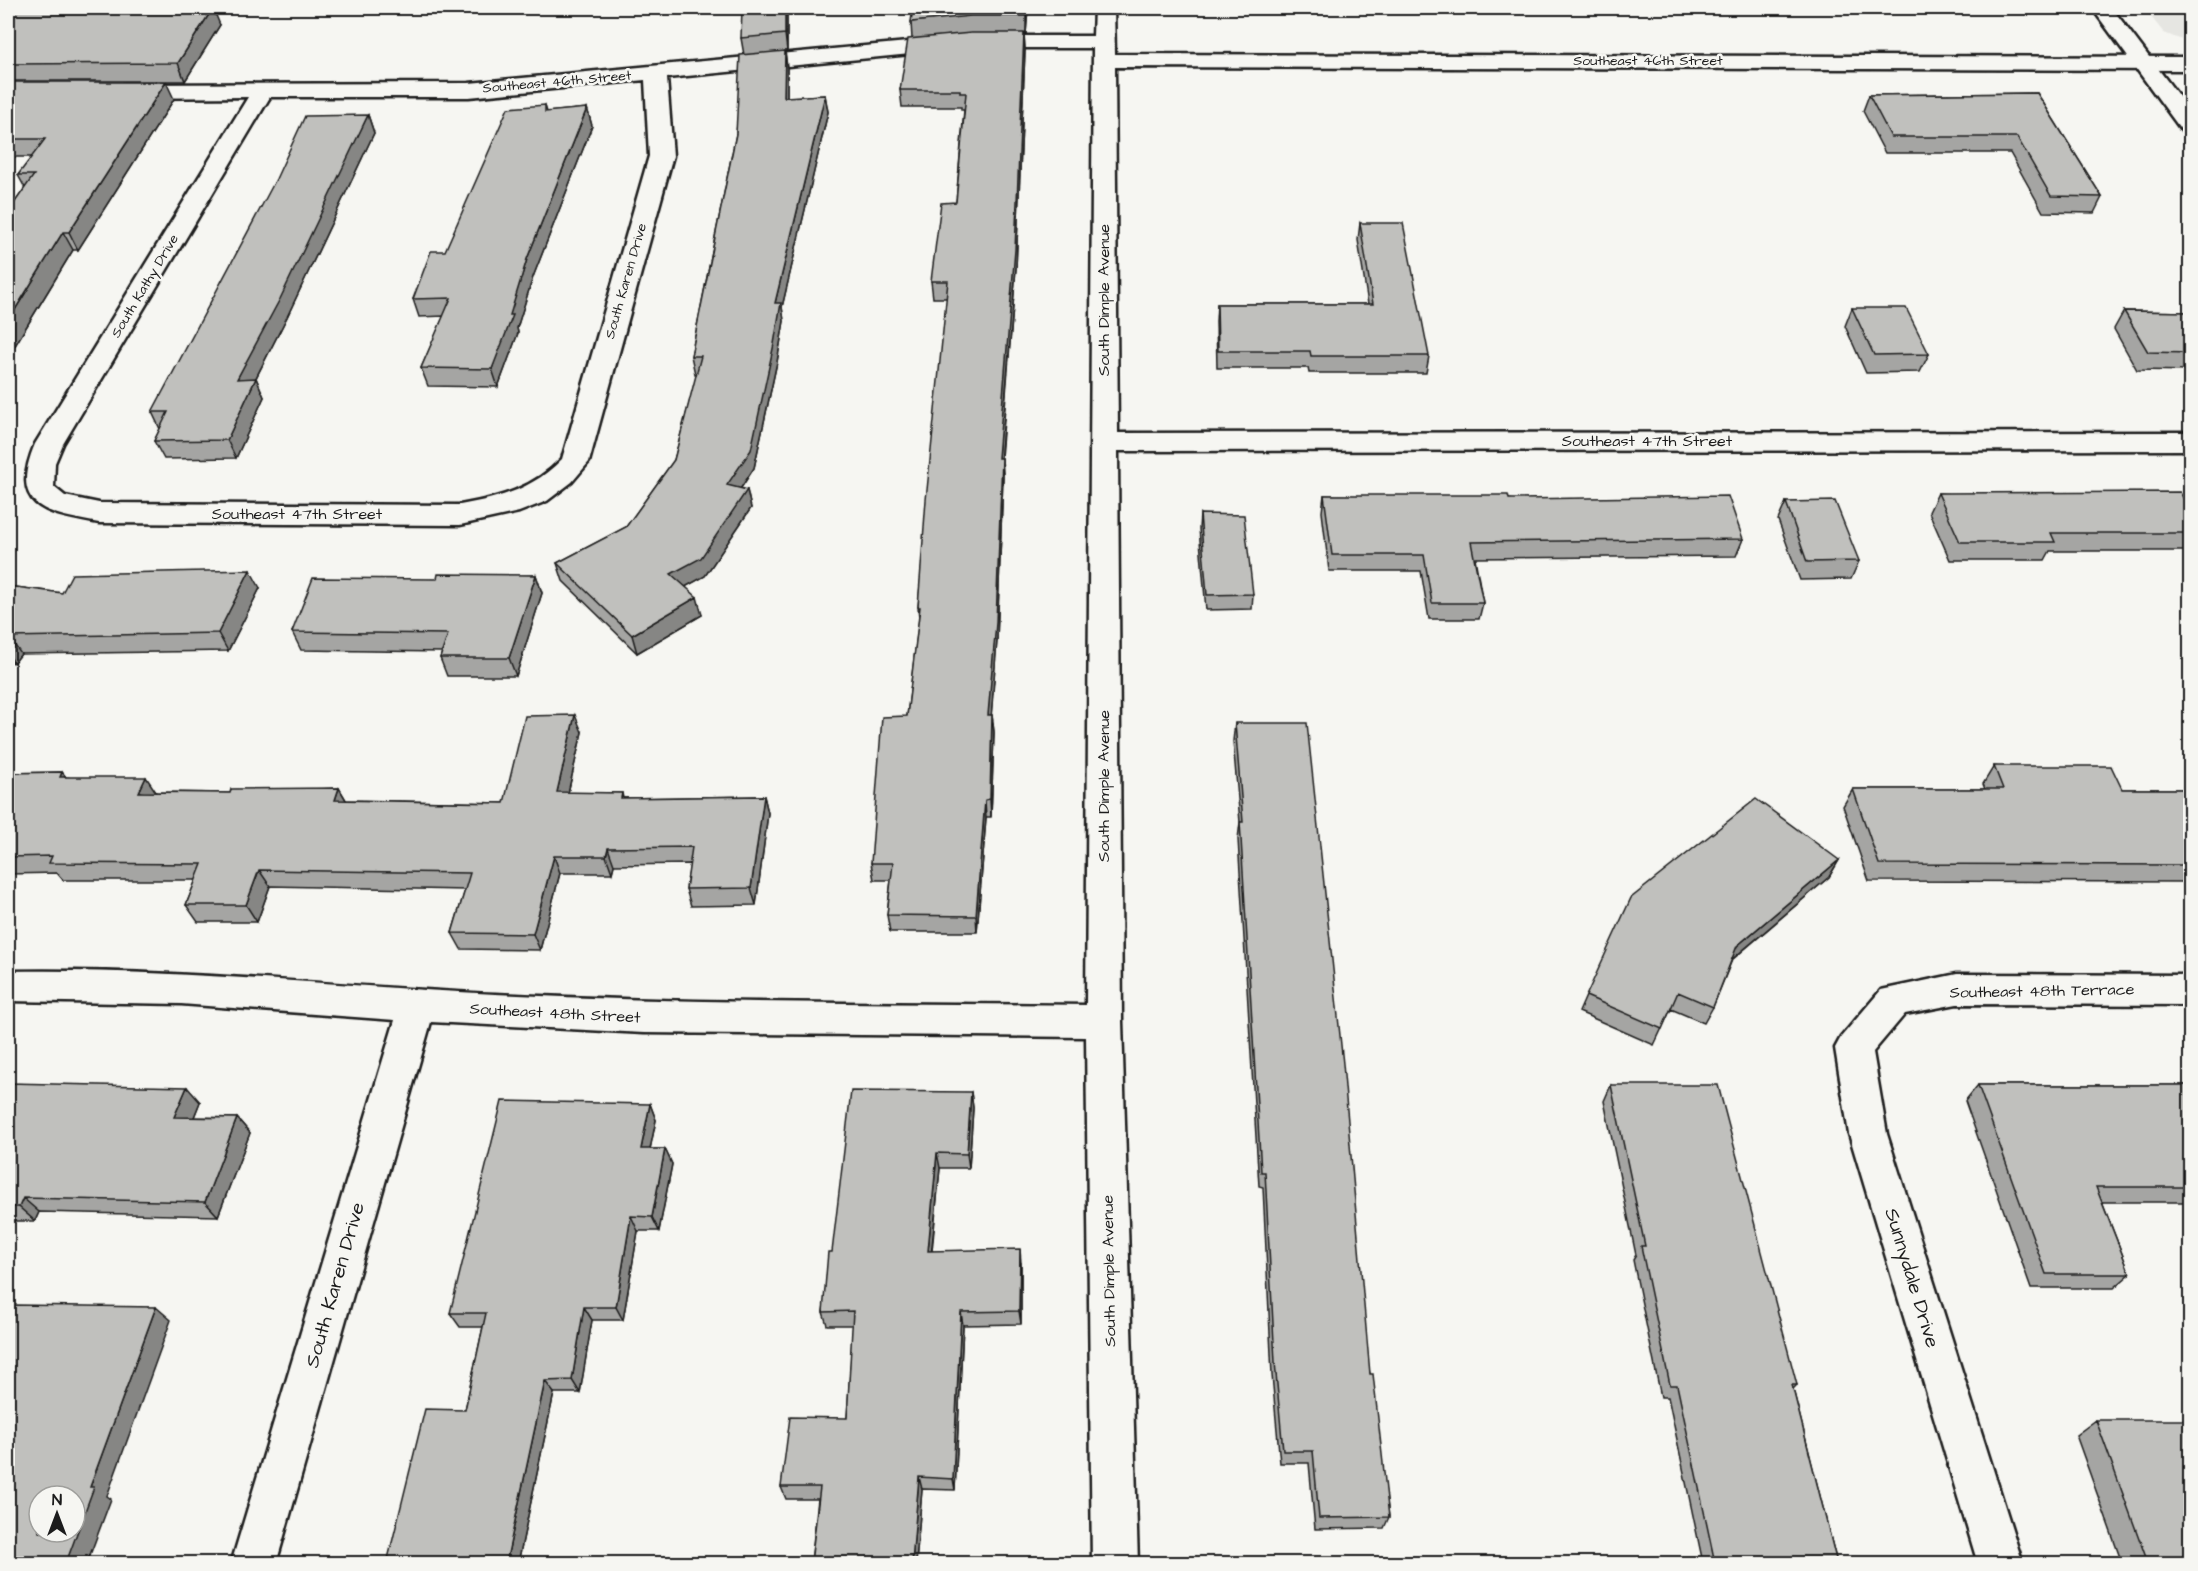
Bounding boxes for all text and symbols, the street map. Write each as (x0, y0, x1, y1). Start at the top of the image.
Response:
street label: Southeast 46th Street (1573, 51, 1723, 71)
street label: Southeast 46th Street (482, 66, 633, 98)
street label: South Karen Drive (600, 220, 652, 341)
street label: South Dimple Avenue (1093, 224, 1115, 376)
street label: South Kathy Drive (106, 230, 184, 341)
street label: Southeast 47th Street (1562, 430, 1733, 452)
street label: Southeast 47th Street (212, 503, 383, 525)
street label: South Dimple Avenue (1093, 710, 1115, 862)
street label: Southeast 48th Terrace (1949, 978, 2135, 1004)
street label: Southeast 48th Street (469, 998, 641, 1028)
street label: South Dimple Avenue (1097, 1195, 1121, 1347)
street label: South Karen Drive (298, 1199, 372, 1371)
street label: Sunnydale Drive (1877, 1205, 1947, 1352)
north arrow (27, 1484, 87, 1544)
text: N (52, 1489, 62, 1511)

